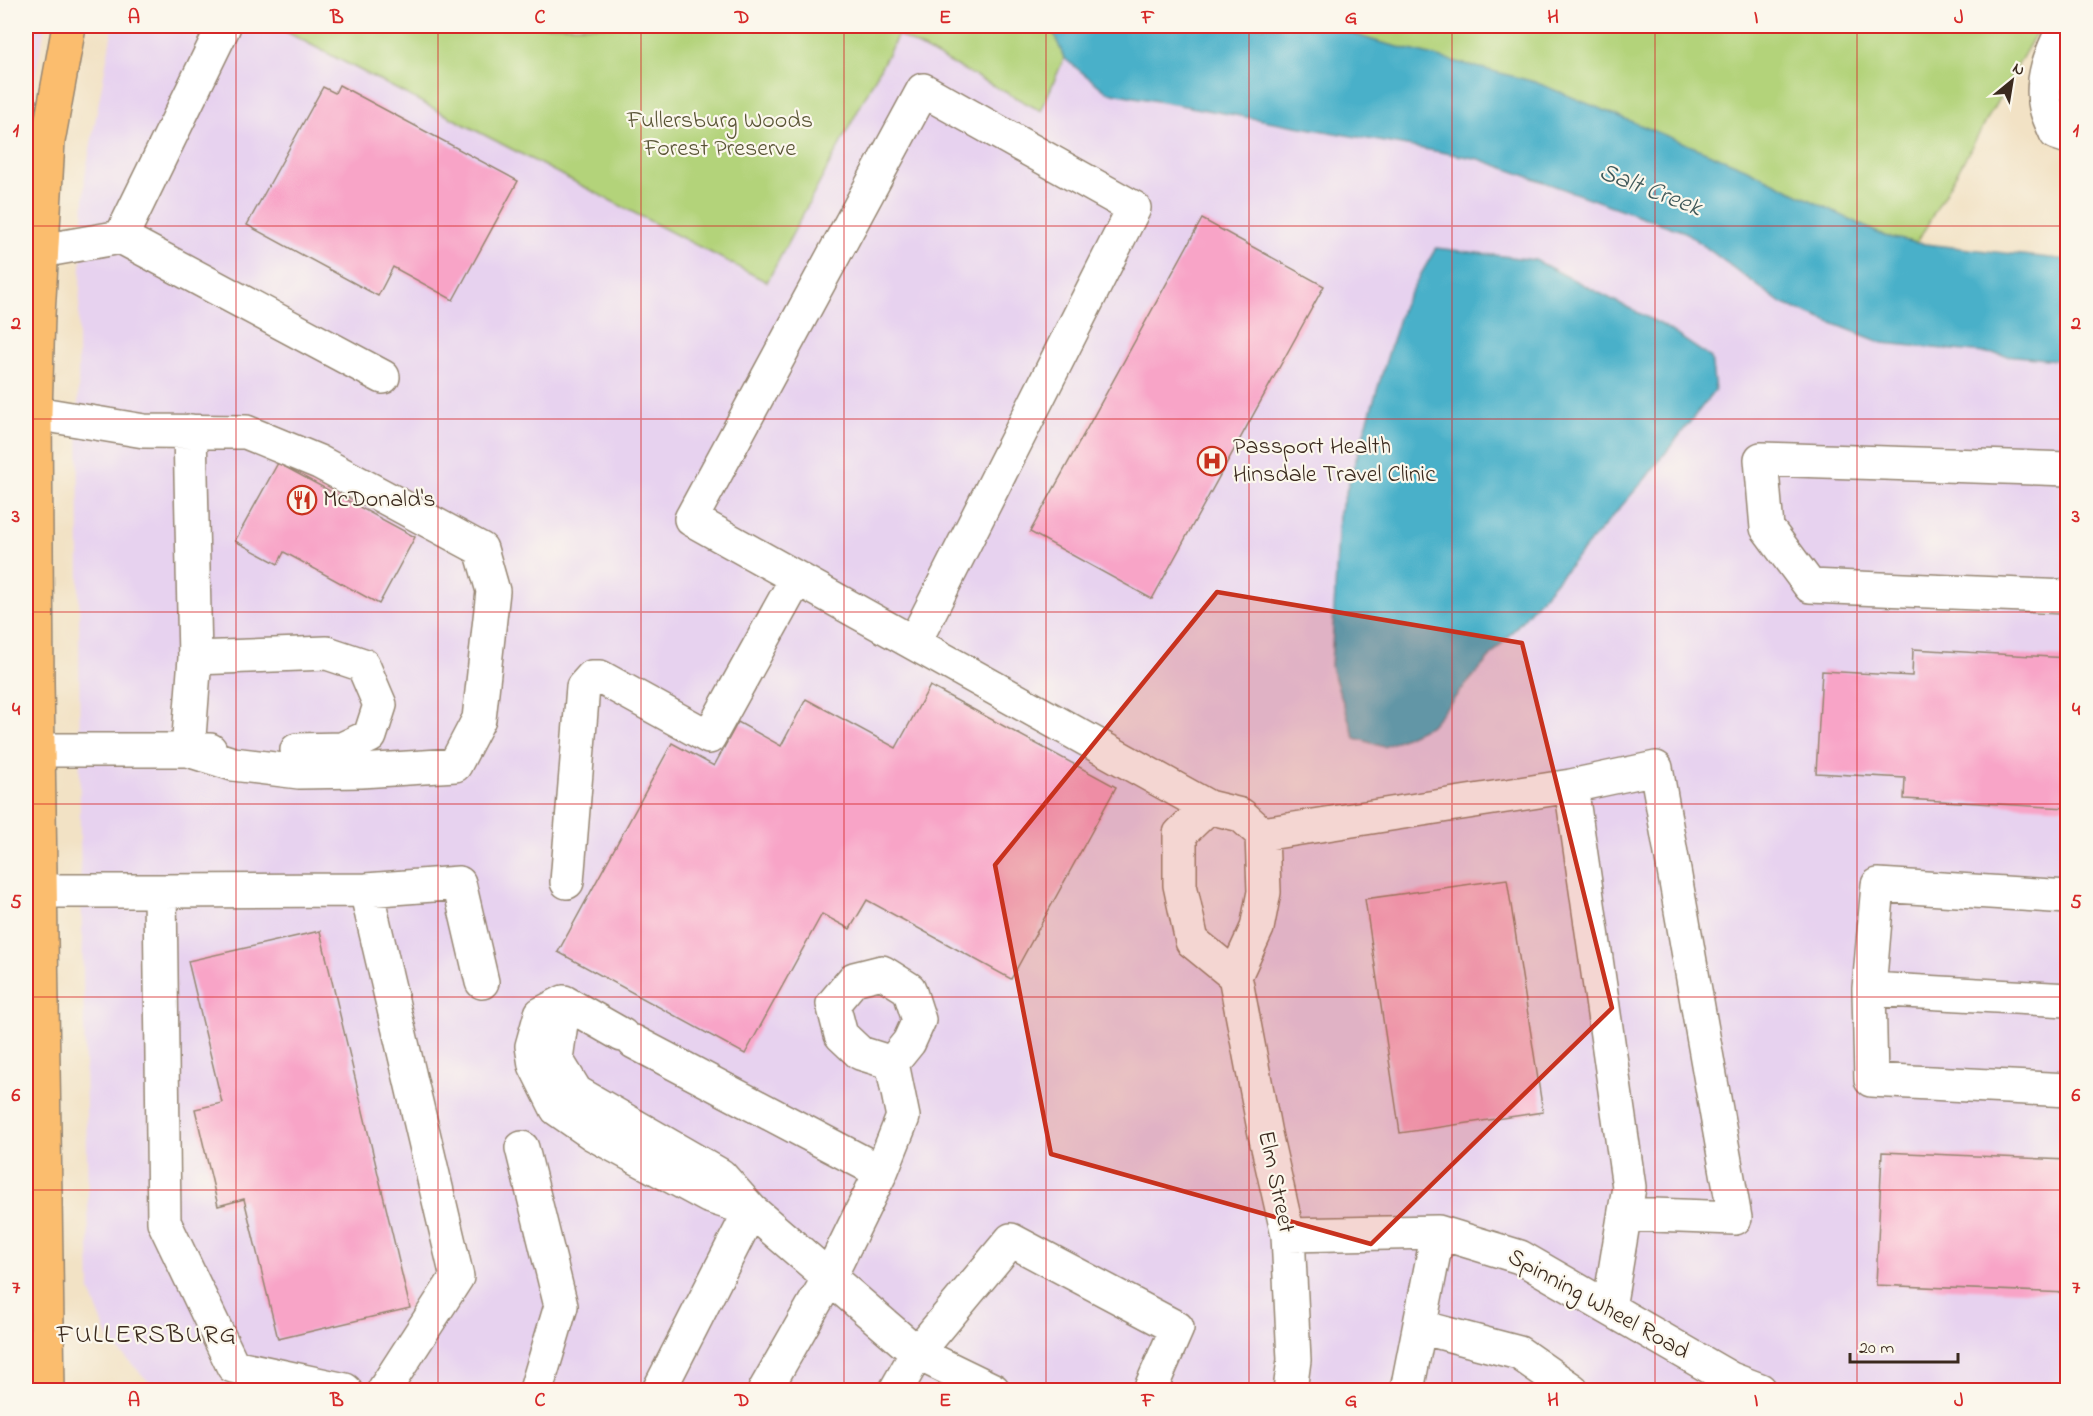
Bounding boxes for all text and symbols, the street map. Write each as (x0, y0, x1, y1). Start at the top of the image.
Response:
text: A (128, 4, 140, 33)
text: B (329, 4, 344, 33)
text: C (535, 4, 546, 33)
text: D (734, 4, 749, 33)
text: E (939, 4, 951, 33)
text: F (1141, 4, 1155, 33)
text: G (1345, 4, 1358, 33)
text: H (1547, 4, 1559, 33)
text: I (1754, 4, 1759, 33)
text: J (1954, 4, 1964, 33)
north arrow (1982, 51, 2042, 111)
text: N (2008, 57, 2029, 83)
park label: Fullersburg Woods Forest Preserve (626, 104, 813, 167)
text: 1 (13, 117, 20, 146)
text: 1 (2073, 117, 2080, 146)
water label: Salt Creek (1593, 154, 1708, 229)
text: 2 (10, 310, 21, 339)
text: 2 (2070, 310, 2081, 339)
place label: Passport Health Hinsdale Travel Clinic (1233, 430, 1436, 493)
hospital icon: Passport Health Hinsdale Travel Clinic (1196, 445, 1228, 477)
place label: McDonald's (323, 483, 435, 518)
restaurant icon: McDonald's (286, 484, 318, 516)
text: 3 (11, 503, 20, 532)
text: 3 (2071, 503, 2080, 532)
text: 4 (12, 696, 21, 725)
text: 4 (2072, 696, 2081, 725)
text: 5 (10, 889, 22, 918)
text: 5 (2070, 889, 2082, 918)
text: 6 (12, 1082, 21, 1111)
text: 6 (2072, 1082, 2081, 1111)
street label: Elm Street (1247, 1128, 1303, 1236)
street label: Spinning Wheel Road (1501, 1240, 1696, 1370)
text: 7 (12, 1274, 21, 1303)
text: 7 (2072, 1274, 2081, 1303)
district label: FULLERSBURG (56, 1317, 237, 1355)
scale bar (1850, 1326, 1958, 1364)
text: 20 m (1859, 1336, 1894, 1362)
text: A (128, 1387, 140, 1416)
text: B (329, 1387, 344, 1416)
text: C (535, 1387, 546, 1416)
text: D (734, 1387, 749, 1416)
text: E (939, 1387, 951, 1416)
text: F (1141, 1387, 1155, 1416)
text: G (1345, 1387, 1358, 1416)
text: H (1547, 1387, 1559, 1416)
text: I (1754, 1387, 1759, 1416)
text: J (1954, 1387, 1964, 1416)

